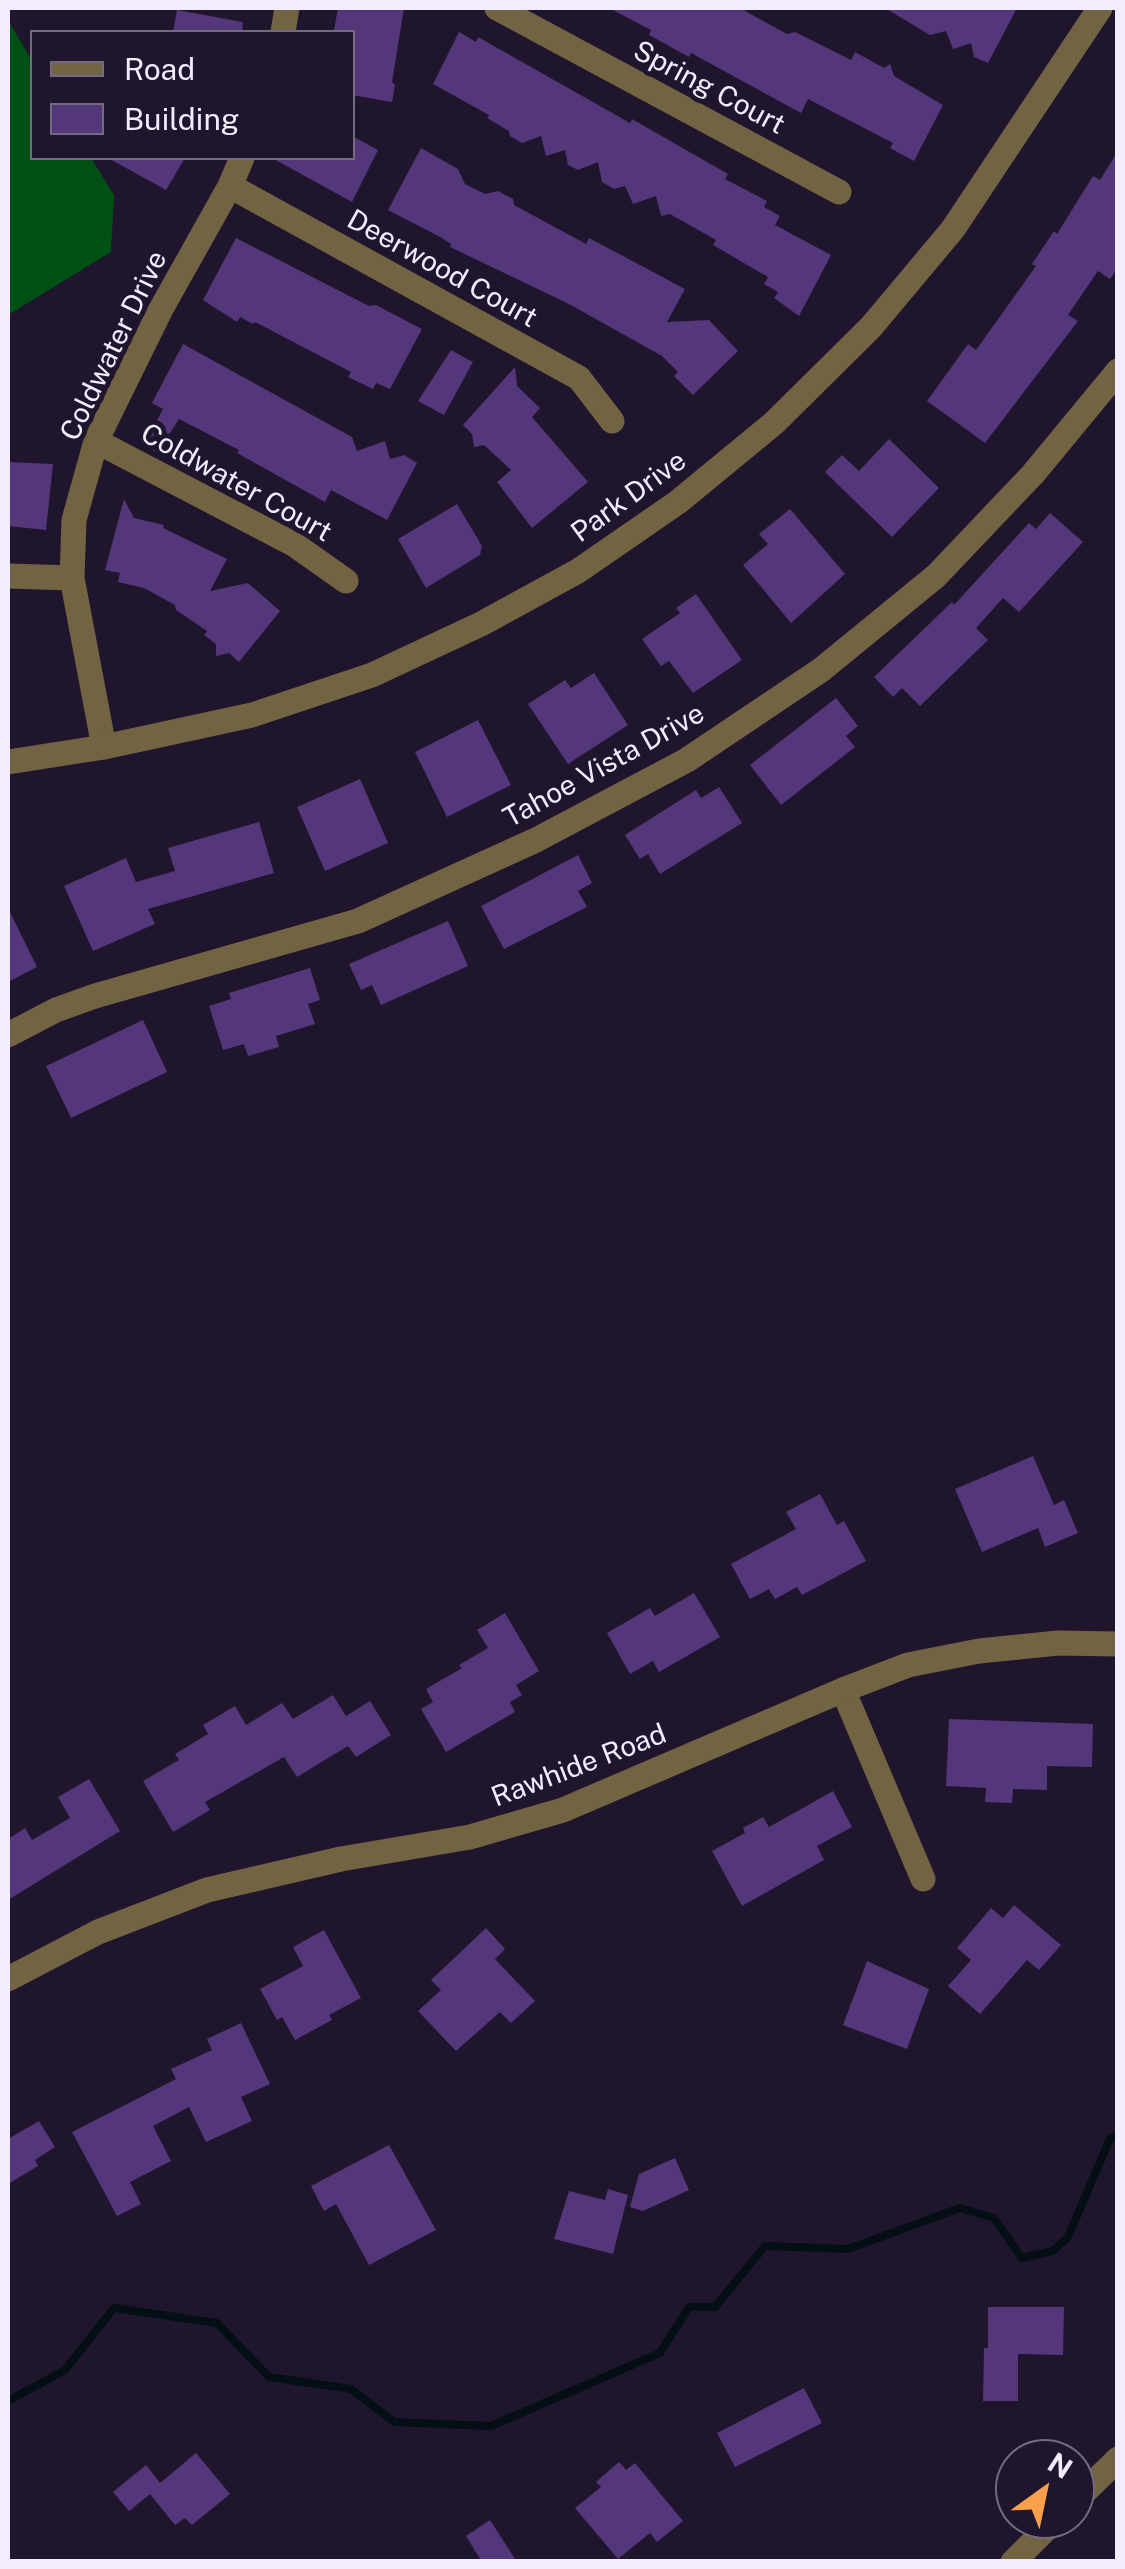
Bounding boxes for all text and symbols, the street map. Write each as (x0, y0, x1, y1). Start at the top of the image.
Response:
legend (30, 30, 355, 160)
street label: Spring Court (627, 34, 791, 142)
text: Road (124, 51, 195, 87)
text: Building (124, 101, 239, 137)
street label: Deerwood Court (341, 203, 543, 335)
street label: Coldwater Drive (54, 246, 174, 446)
street label: Coldwater Court (135, 417, 337, 549)
street label: Park Drive (565, 444, 693, 550)
street label: Tahoe Vista Drive (498, 697, 710, 835)
street label: Rawhide Road (487, 1717, 671, 1815)
north arrow (995, 2439, 1095, 2539)
text: N (1042, 2445, 1079, 2485)

